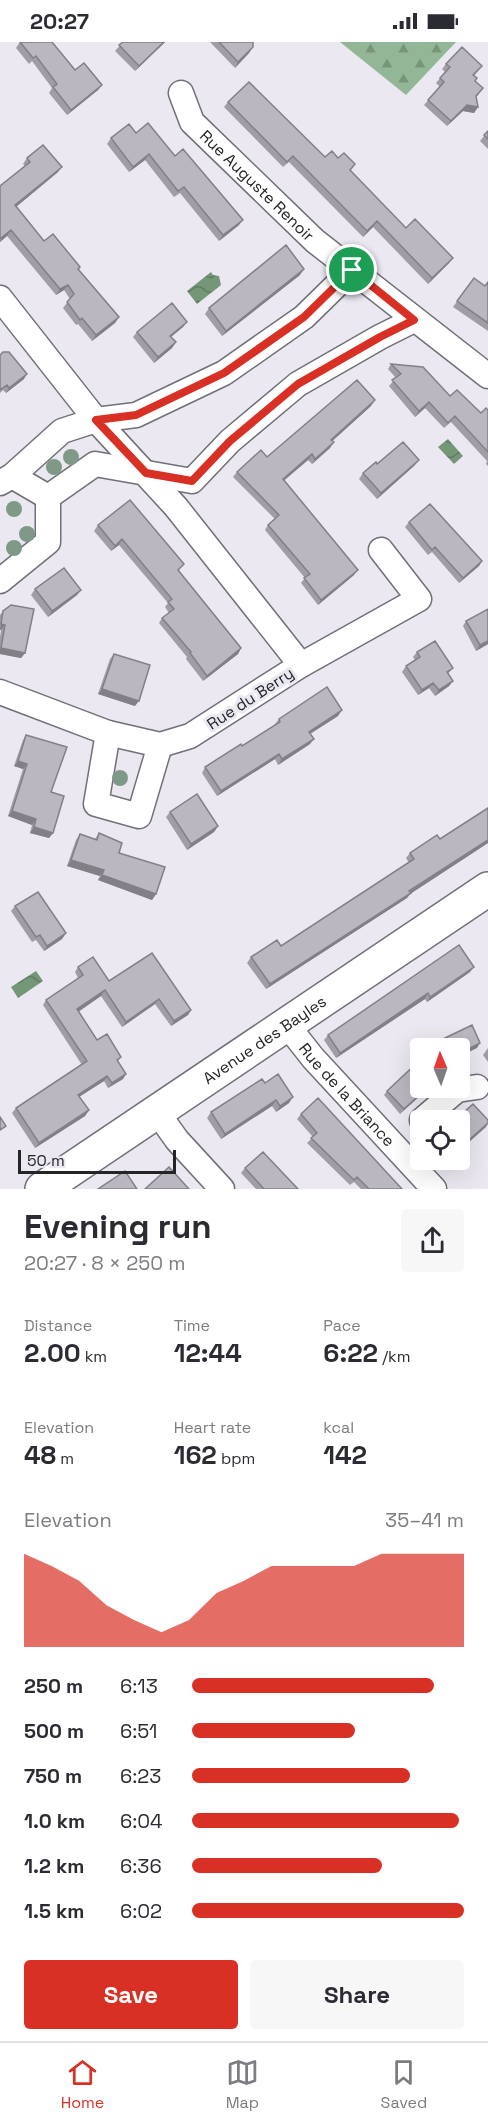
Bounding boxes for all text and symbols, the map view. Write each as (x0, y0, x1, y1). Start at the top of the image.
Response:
text: 20:27 (30, 7, 89, 35)
street label: Rue Auguste Renoir (195, 125, 319, 246)
pin (326, 244, 377, 295)
icon: arrive (335, 253, 368, 286)
street label: Rue du Berry (203, 662, 298, 734)
street label: Avenue des Bayles (199, 991, 330, 1089)
north arrow (410, 1038, 470, 1098)
map controls (410, 1038, 470, 1170)
street label: Rue de la Briance (294, 1039, 399, 1151)
button: locate (410, 1110, 470, 1170)
scale bar (18, 1147, 176, 1174)
text: 50 m (27, 1150, 65, 1171)
text: Evening run (24, 1206, 212, 1248)
button: share (401, 1209, 464, 1272)
text: 20:27 · 8 × 250 m (24, 1250, 185, 1276)
text: Distance (24, 1315, 92, 1336)
text: Time (174, 1315, 210, 1336)
text: Pace (323, 1315, 361, 1336)
text: 2.00 (24, 1336, 81, 1370)
text: 12:44 (174, 1336, 242, 1370)
text: 6:22 (323, 1336, 378, 1370)
text: km (81, 1346, 107, 1367)
text: /km (378, 1346, 410, 1367)
text: Elevation (24, 1417, 94, 1438)
text: Heart rate (174, 1417, 251, 1438)
text: kcal (323, 1417, 354, 1438)
text: 48 (24, 1438, 56, 1472)
text: 162 (174, 1438, 217, 1472)
text: 142 (323, 1438, 367, 1472)
text: m (56, 1448, 74, 1469)
text: bpm (217, 1448, 255, 1469)
text: Elevation (24, 1507, 112, 1533)
text: 35–41 m (385, 1507, 464, 1533)
text: 250 m (24, 1673, 83, 1699)
text: 6:13 (120, 1673, 158, 1699)
text: 500 m (24, 1718, 84, 1744)
text: 6:51 (120, 1718, 157, 1744)
text: 750 m (24, 1763, 82, 1789)
text: 6:23 (120, 1763, 161, 1789)
text: 1.0 km (24, 1808, 85, 1834)
text: 6:04 (120, 1808, 163, 1834)
text: 1.2 km (24, 1853, 84, 1879)
text: 6:36 (120, 1853, 162, 1879)
text: 1.5 km (24, 1898, 84, 1924)
text: 6:02 (120, 1898, 162, 1924)
button: Save (24, 1960, 238, 2029)
button: Share (250, 1960, 464, 2029)
tab: Home (61, 2056, 104, 2113)
tab: Map (226, 2056, 259, 2113)
tab: Saved (381, 2056, 427, 2113)

